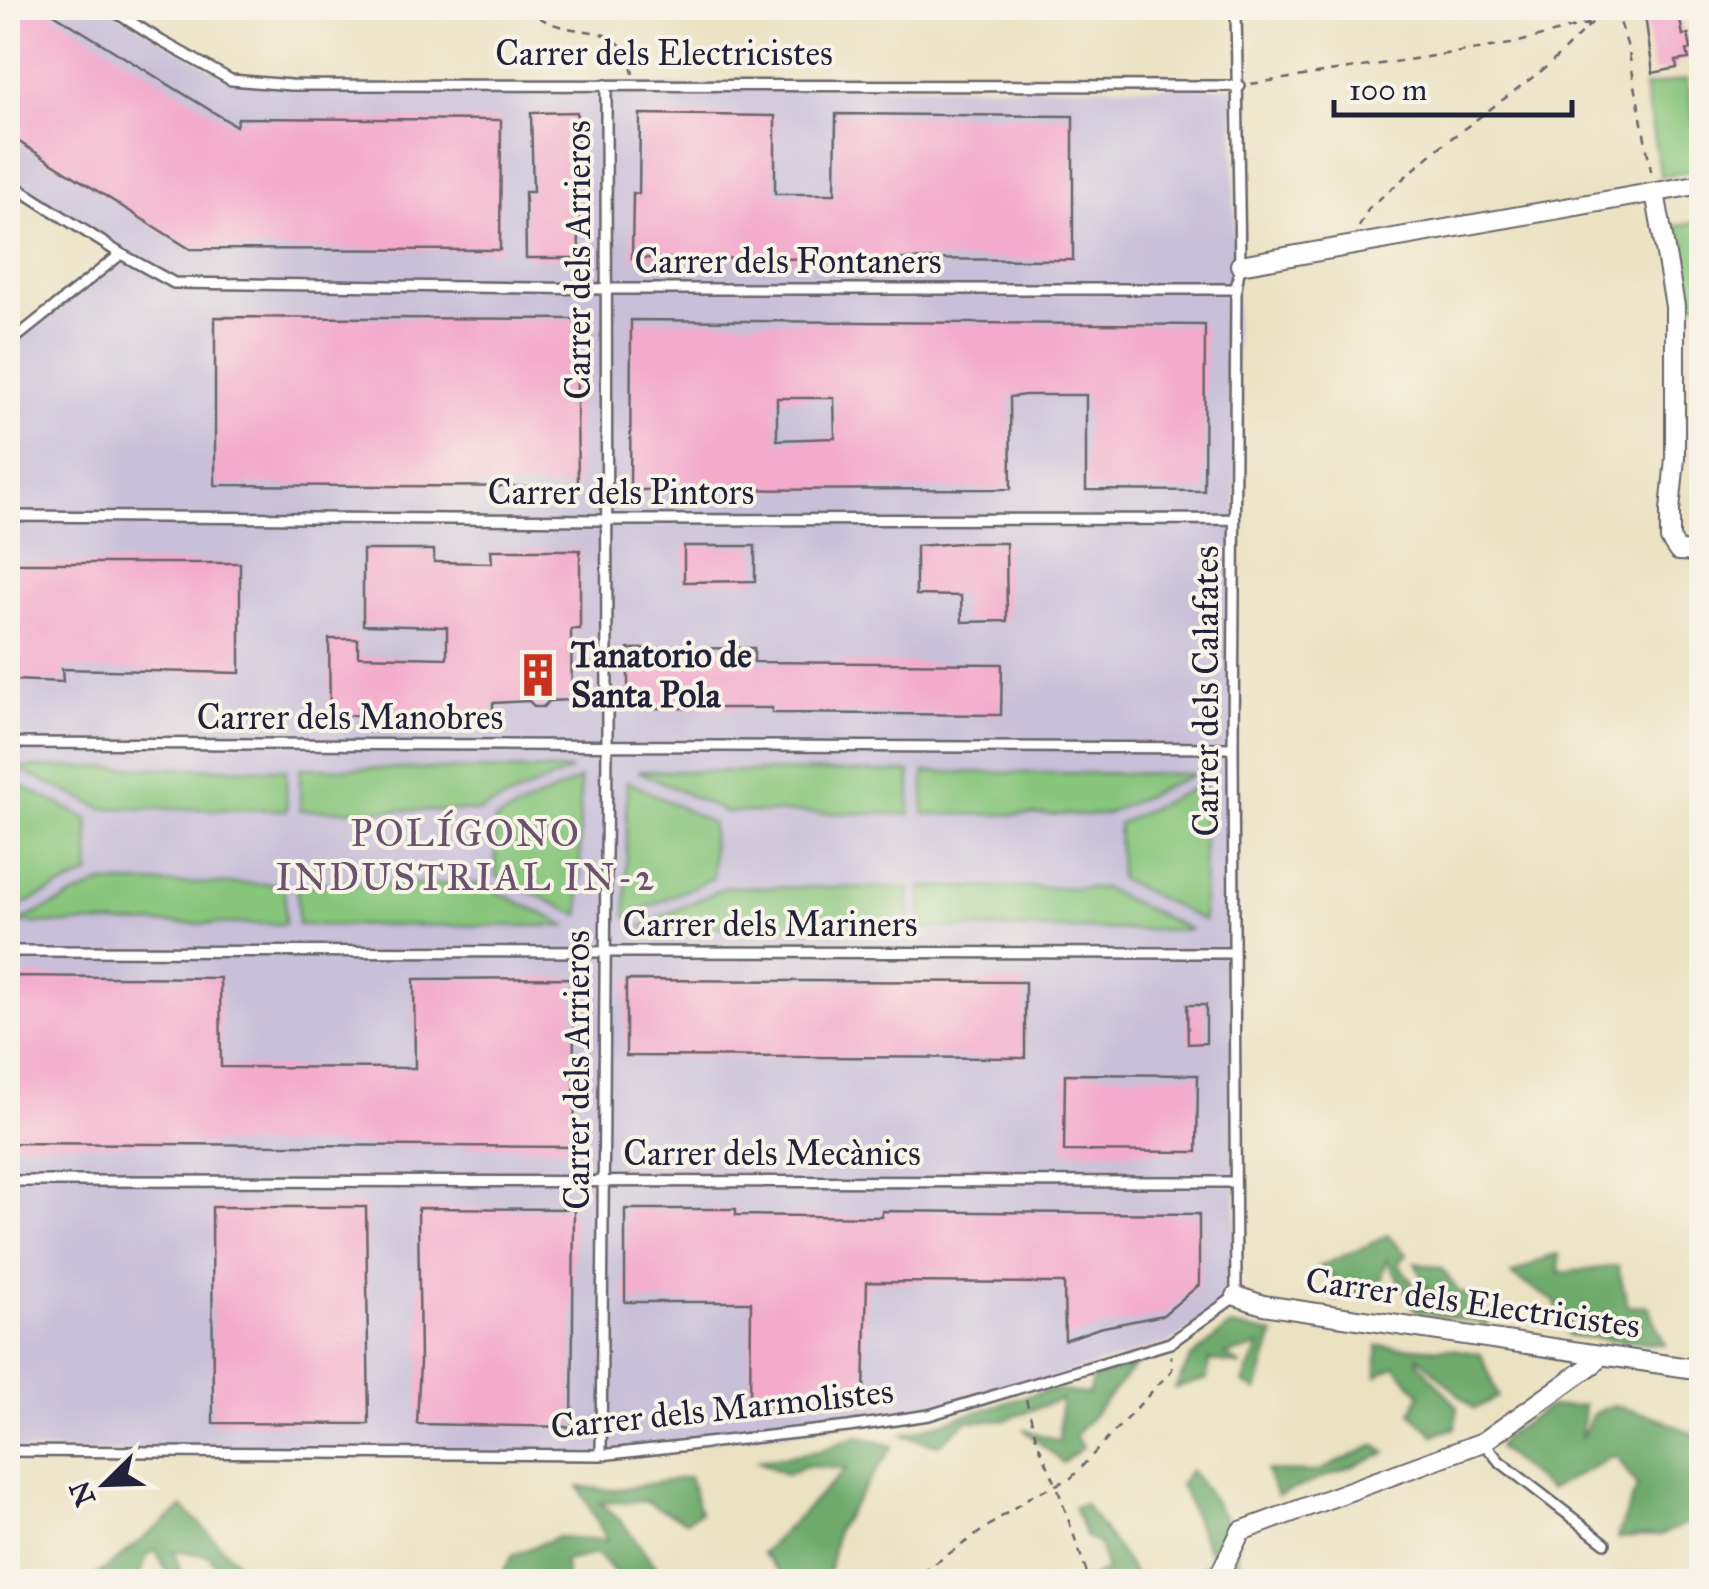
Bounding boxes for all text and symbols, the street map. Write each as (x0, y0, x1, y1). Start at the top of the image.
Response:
street label: Carrer dels Electricistes (495, 32, 833, 75)
scale bar (1334, 55, 1572, 117)
text: 100 m (1349, 72, 1427, 108)
street label: Carrer dels Arrieros (557, 120, 600, 400)
street label: Carrer dels Fontaners (634, 240, 942, 283)
street label: Carrer dels Pintors (488, 471, 754, 514)
street label: Carrer dels Calafates (1185, 545, 1228, 837)
place label: Tanatorio de Santa Pola (571, 634, 752, 717)
building icon: Tanatorio de Santa Pola (514, 651, 562, 699)
street label: Carrer dels Manobres (197, 696, 503, 739)
district label: POLÍGONO INDUSTRIAL IN-2 (275, 809, 657, 900)
street label: Carrer dels Mariners (623, 903, 917, 946)
street label: Carrer dels Arrieros (556, 930, 599, 1210)
street label: Carrer dels Mecànics (623, 1132, 921, 1175)
street label: Carrer dels Electricistes (1303, 1258, 1643, 1348)
street label: Carrer dels Marmolistes (548, 1370, 896, 1448)
north arrow (55, 1434, 155, 1534)
text: N (62, 1476, 103, 1511)

